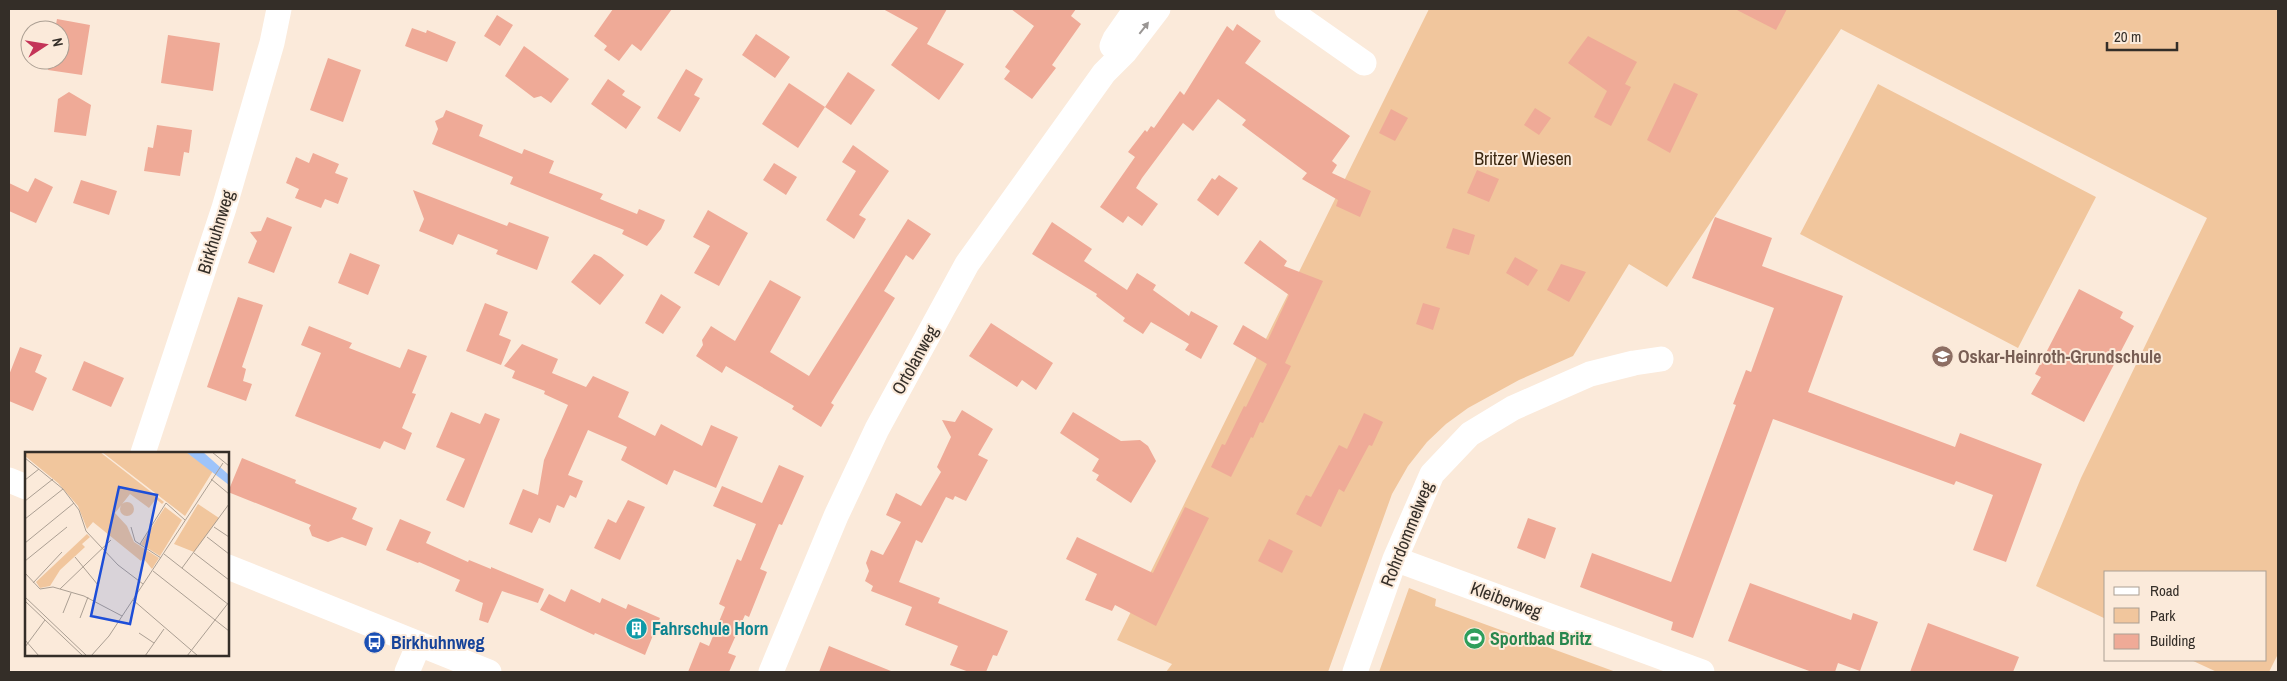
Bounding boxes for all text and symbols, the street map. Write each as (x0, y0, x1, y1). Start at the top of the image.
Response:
north arrow (20, 20, 70, 70)
scale bar (2107, 20, 2177, 52)
one-way arrow (1138, 22, 1149, 35)
text: 20 m (2114, 26, 2141, 47)
text: N (48, 36, 67, 48)
park label: Britzer Wiesen (1474, 146, 1572, 171)
street label: Birkhuhnweg (191, 186, 240, 277)
street label: Ortolanweg (885, 320, 944, 399)
place label: Oskar-Heinroth-Grundschule (1958, 344, 2161, 369)
school or university icon: Oskar-Heinroth-Grundschule (1930, 345, 1954, 369)
inset map (25, 452, 229, 656)
street label: Rohrdommelweg (1374, 477, 1439, 590)
legend (2104, 571, 2267, 661)
street label: Kleiberweg (1467, 575, 1546, 624)
text: Road (2150, 580, 2179, 601)
text: Park (2150, 605, 2176, 626)
place label: Fahrschule Horn (652, 616, 769, 641)
building icon: Fahrschule Horn (624, 617, 648, 641)
place label: Sportbad Britz (1490, 626, 1592, 651)
sports icon: Sportbad Britz (1462, 627, 1486, 651)
place label: Birkhuhnweg (391, 630, 485, 655)
text: Building (2150, 630, 2195, 651)
bus stop icon: Birkhuhnweg (363, 631, 387, 655)

